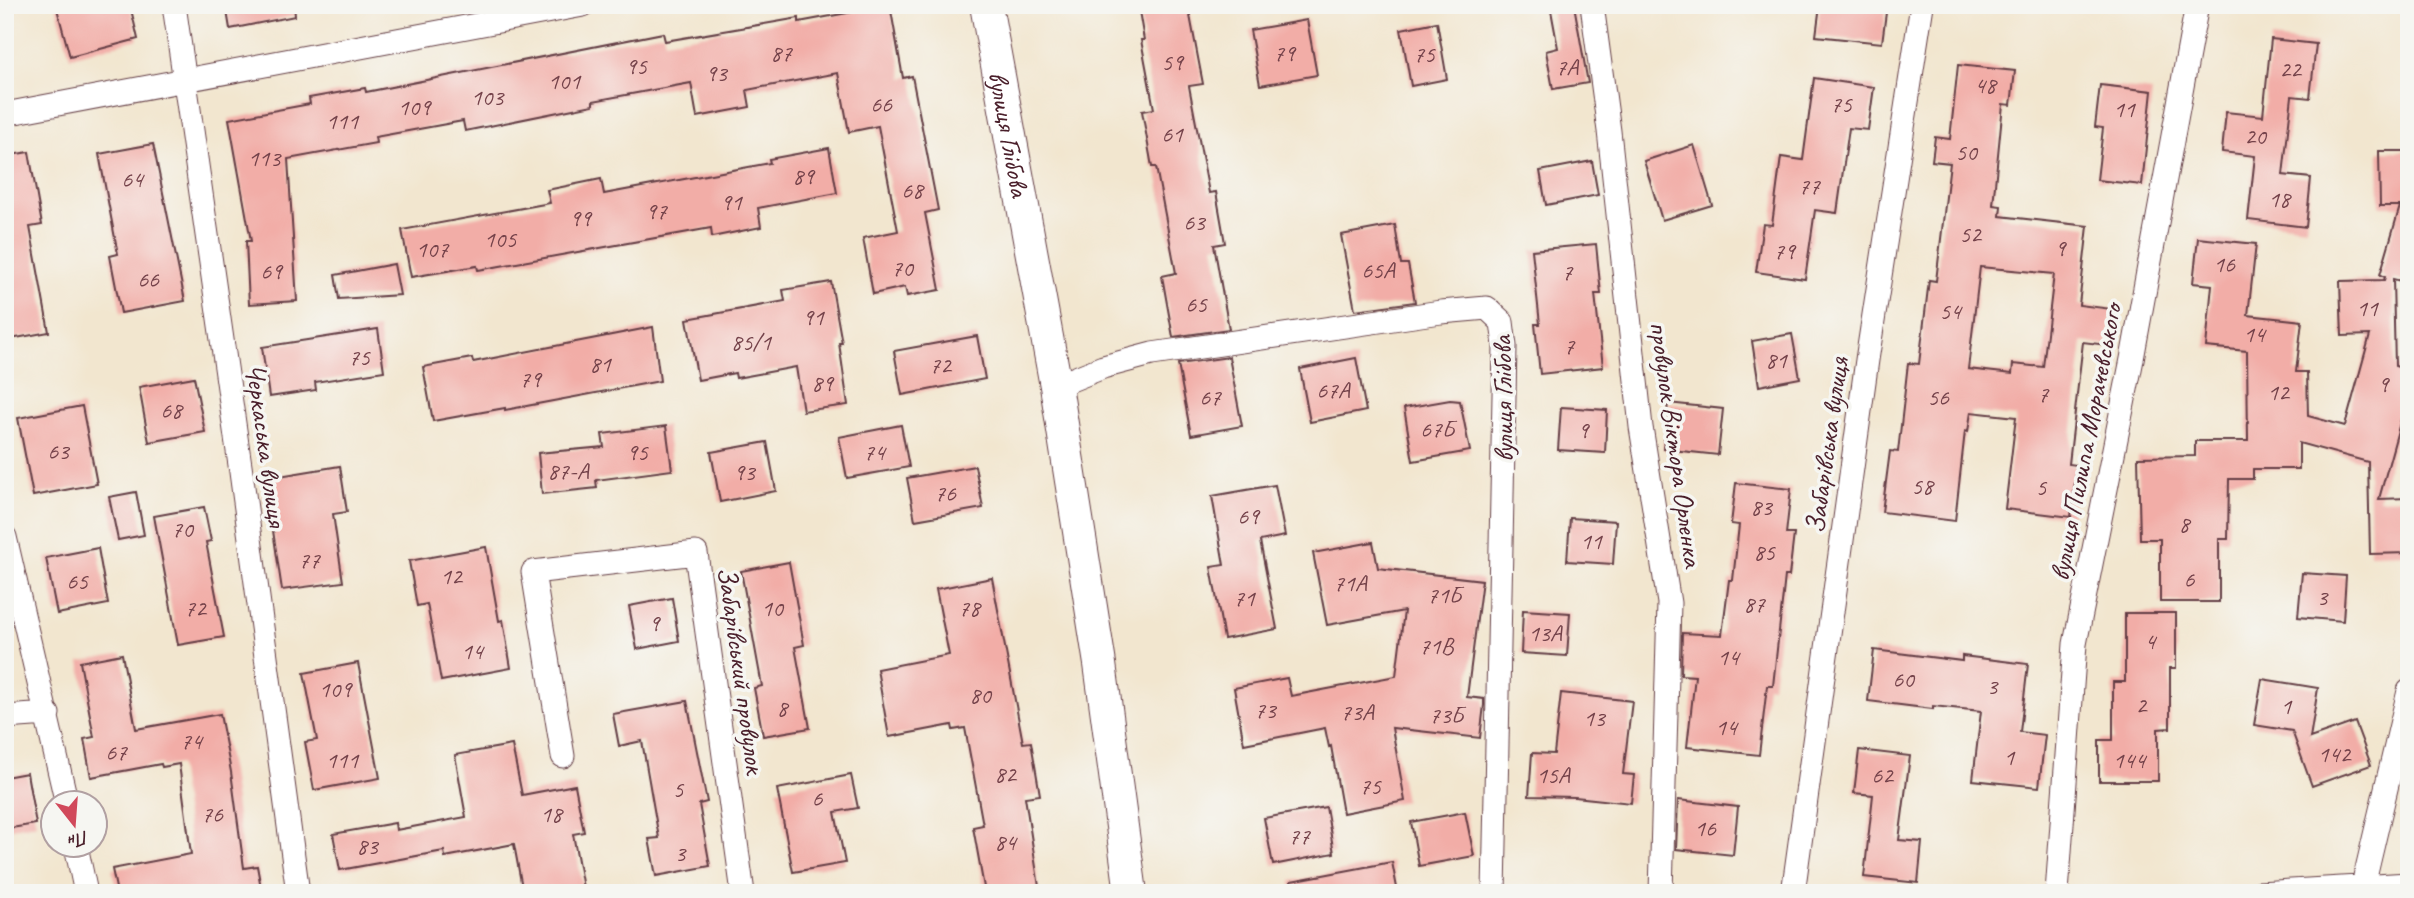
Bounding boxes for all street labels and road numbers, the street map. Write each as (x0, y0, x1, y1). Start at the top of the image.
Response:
street label: вулиця Глібова (981, 68, 1038, 201)
street label: вулиця Пилипа Морачевського (2041, 298, 2130, 584)
street label: провулок Віктора Орленка (1642, 319, 1711, 571)
street label: вулиця Глібова (1484, 334, 1521, 463)
street label: Забарівська вулиця (1797, 354, 1856, 536)
street label: Черкаська вулиця (238, 361, 296, 531)
street label: Забарівський провулок (710, 564, 774, 778)

